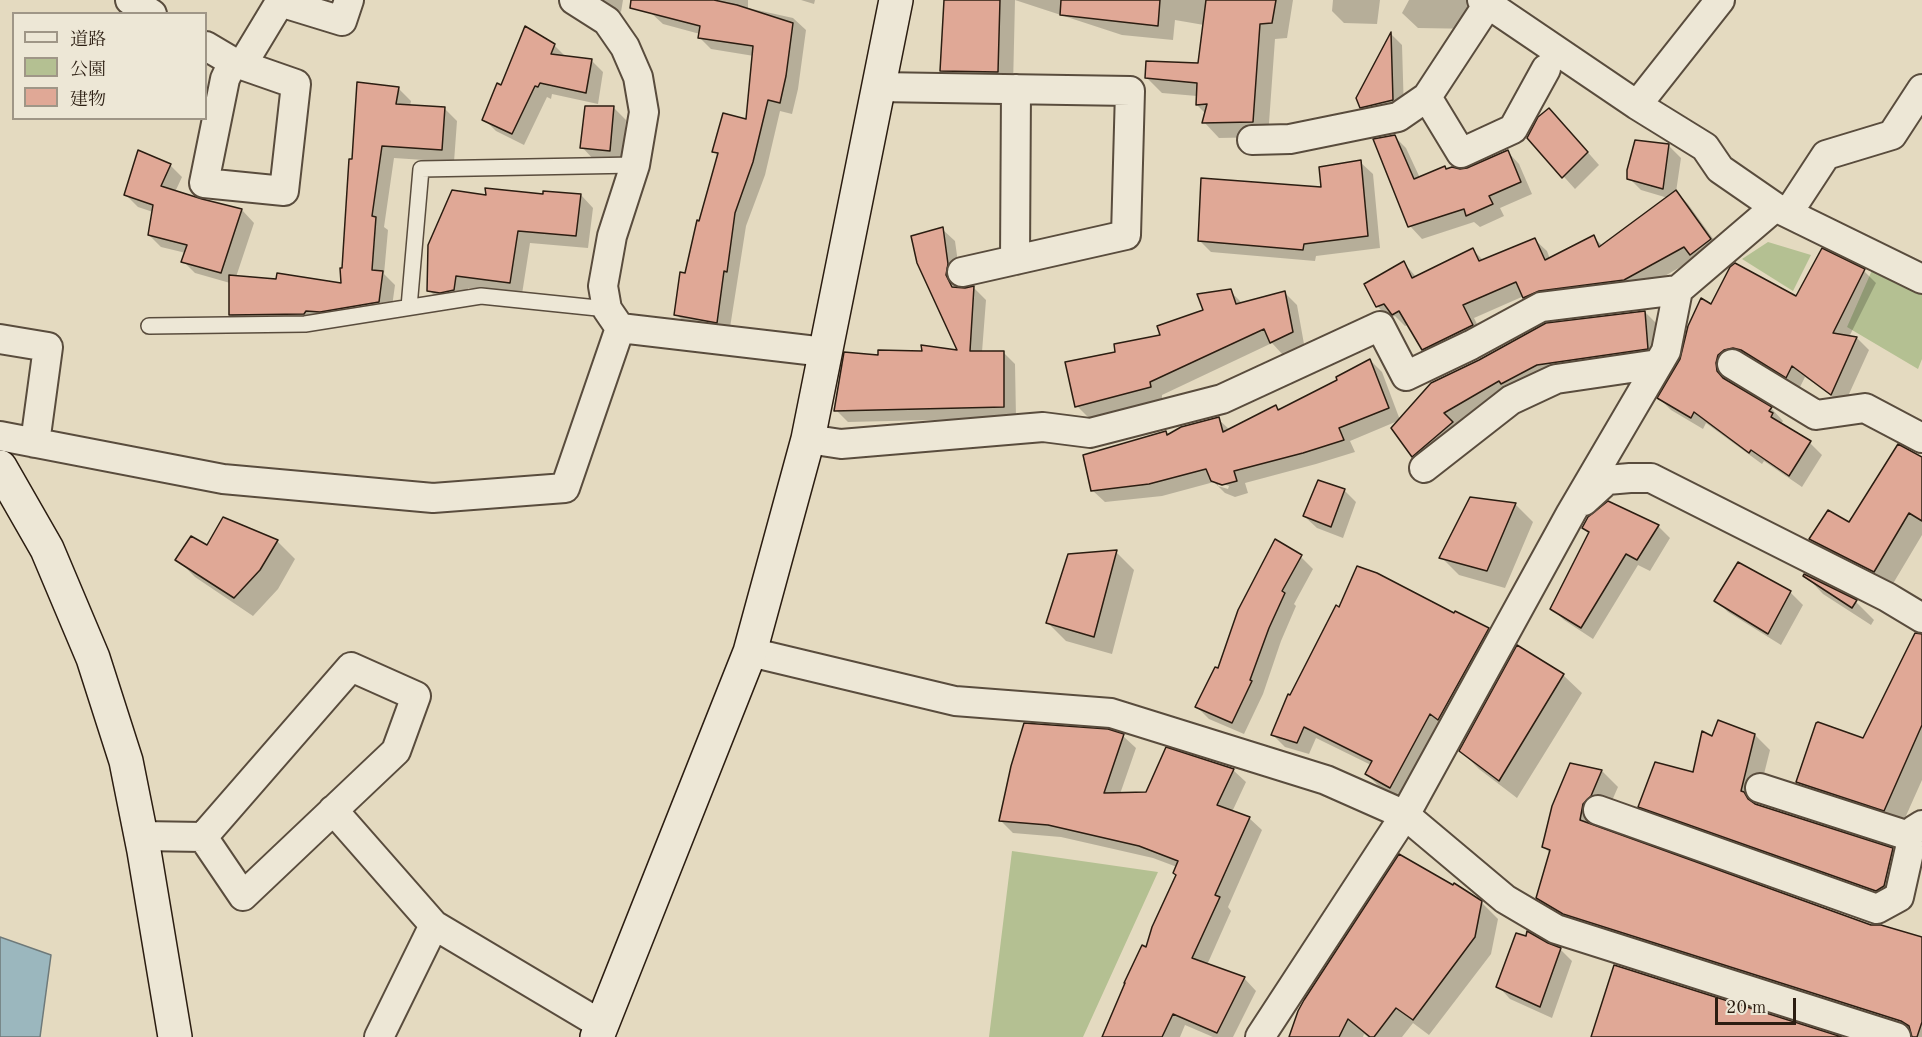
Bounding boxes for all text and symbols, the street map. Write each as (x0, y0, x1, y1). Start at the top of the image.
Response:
legend (12, 12, 207, 120)
text: 道路 (70, 31, 106, 49)
text: 公園 (70, 61, 106, 79)
text: 建物 (70, 91, 106, 109)
scale bar (1718, 986, 1799, 1024)
text: 20 m (1726, 999, 1766, 1017)

